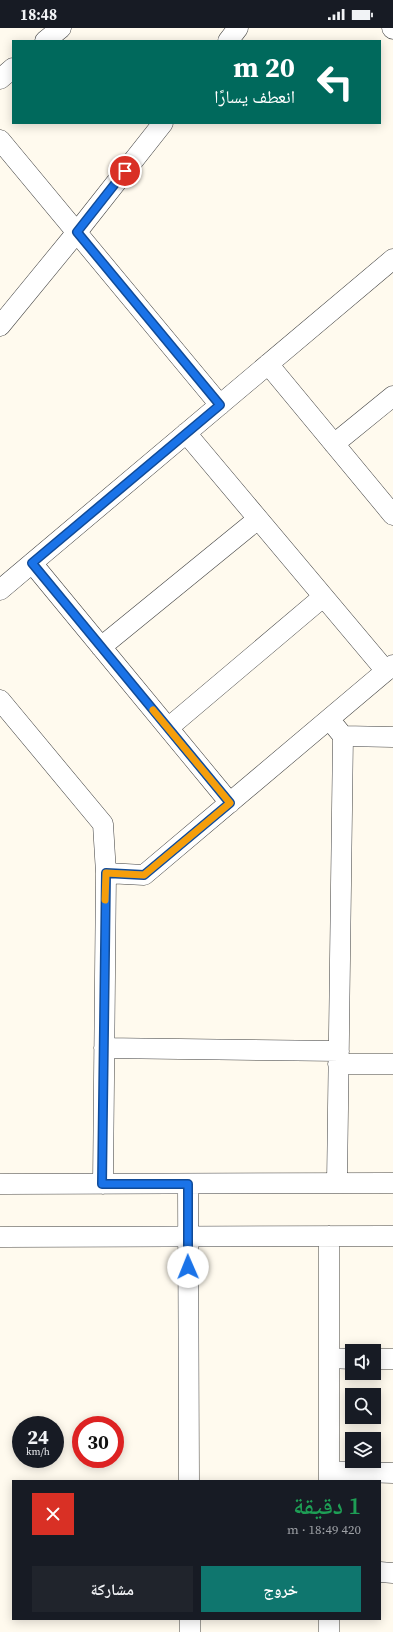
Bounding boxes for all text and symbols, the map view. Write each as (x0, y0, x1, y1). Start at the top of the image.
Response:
text: 18:48 (20, 4, 57, 25)
text: 20 m (233, 48, 295, 86)
icon: left (309, 56, 361, 108)
text: انعطف يسارًا (214, 84, 295, 109)
pin (108, 154, 142, 188)
icon: arrive (114, 160, 136, 182)
position arrow (167, 1246, 209, 1288)
map controls (345, 1344, 381, 1468)
button: sound (345, 1344, 381, 1380)
button: search (345, 1388, 381, 1424)
speed limit sign: 30 (72, 1416, 124, 1468)
text: 24 (27, 1423, 49, 1451)
button: layers (345, 1432, 381, 1468)
text: km/h (26, 1445, 50, 1458)
text: 1 دقيقة (293, 1489, 361, 1522)
button: close (32, 1493, 74, 1535)
text: 420 m · 18:49 (287, 1521, 361, 1538)
button: مشاركة (32, 1566, 193, 1612)
button: خروج (201, 1566, 361, 1612)

